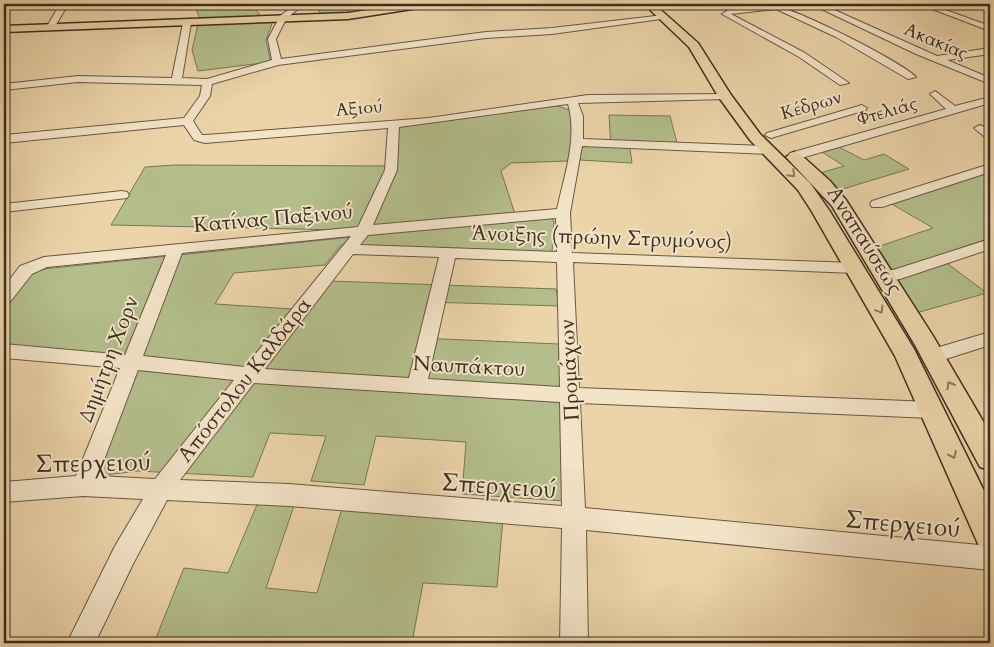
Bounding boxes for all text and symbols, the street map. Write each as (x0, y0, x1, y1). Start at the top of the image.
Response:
street label: Ακακίας (900, 17, 972, 66)
street label: Κέδρων (778, 85, 845, 126)
street label: Φτελιάς (854, 91, 920, 132)
street label: Αξιού (335, 94, 383, 123)
one-way arrow (786, 168, 795, 177)
street label: Αναπαύσεως (820, 181, 909, 300)
street label: Κατίνας Παξινού (192, 197, 354, 240)
street label: Άνοιξης (πρώην Στρυμόνος) (471, 218, 733, 257)
street label: Δημήτρη Χορν (71, 292, 146, 426)
street label: Απόστολου Καλδάρα (171, 292, 318, 469)
one-way arrow (874, 304, 884, 313)
street label: Προμάχων (552, 318, 587, 422)
street label: Ναυπάκτου (412, 349, 526, 384)
one-way arrow (946, 381, 956, 390)
street label: Σπερχειού (35, 445, 151, 481)
one-way arrow (947, 450, 957, 459)
street label: Σπερχειού (440, 465, 558, 507)
street label: Σπερχειού (844, 502, 962, 546)

